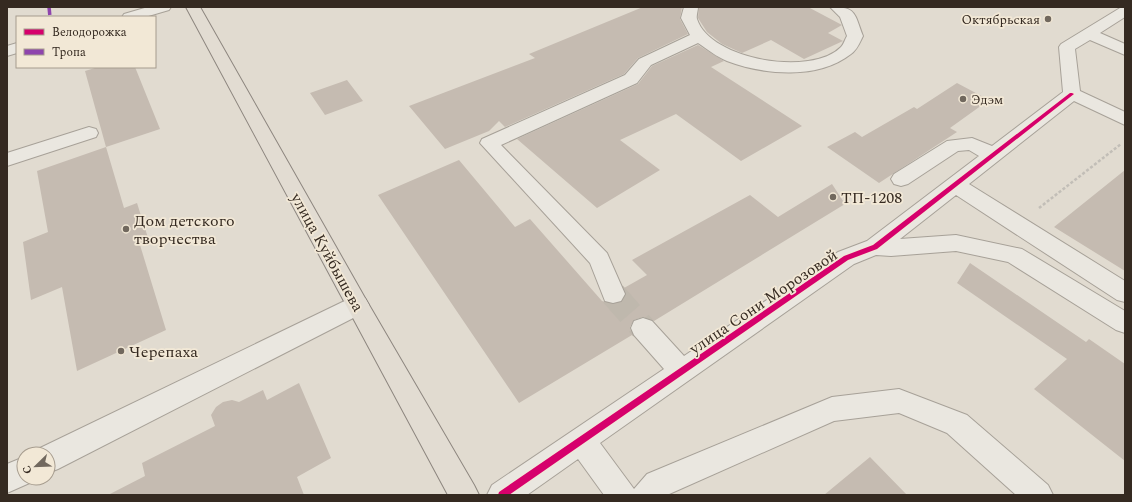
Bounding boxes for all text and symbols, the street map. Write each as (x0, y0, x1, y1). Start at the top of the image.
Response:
place label: Октябрьская (961, 10, 1040, 30)
marker: Октябрьская (1043, 14, 1053, 24)
legend (16, 16, 156, 68)
text: Велодорожка (52, 23, 127, 42)
text: Тропа (52, 43, 86, 62)
place label: Эдэм (971, 90, 1003, 110)
marker: Эдэм (958, 94, 968, 104)
place label: ТП-1208 (841, 186, 902, 210)
street label: улица Куйбышева (284, 188, 370, 317)
marker: ТП-1208 (828, 192, 838, 202)
place label: Дом детского творчества (134, 209, 235, 251)
marker: Дом детского творчества (121, 224, 131, 234)
street label: улица Сони Морозовой (684, 243, 843, 361)
place label: Черепаха (129, 340, 198, 364)
marker: Черепаха (116, 346, 126, 356)
north arrow (16, 446, 56, 486)
text: С (18, 463, 37, 477)

